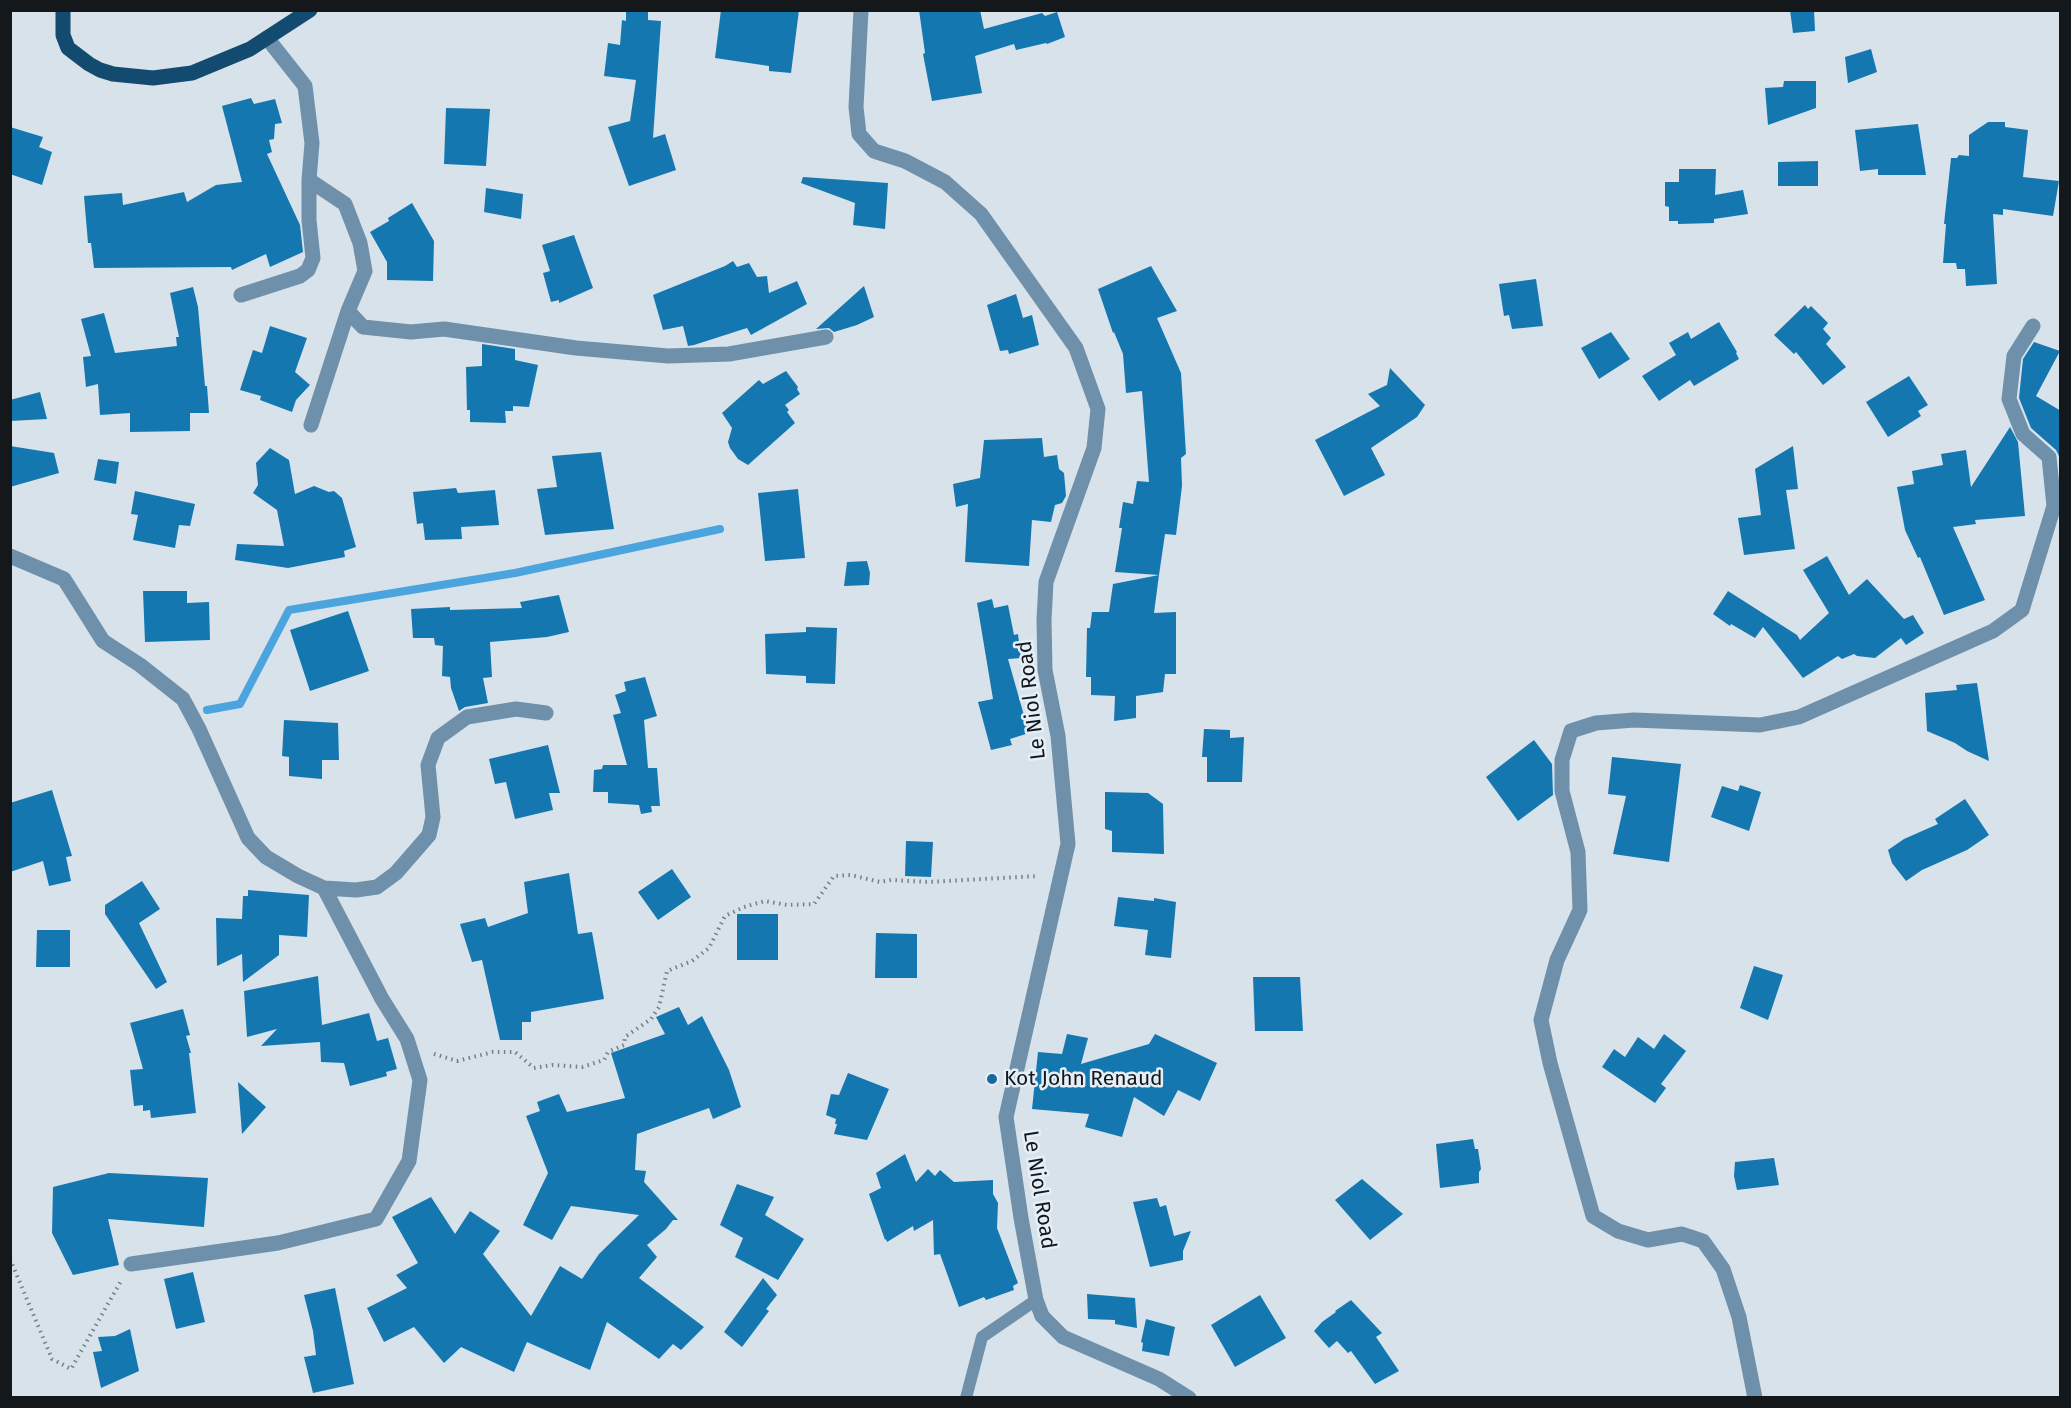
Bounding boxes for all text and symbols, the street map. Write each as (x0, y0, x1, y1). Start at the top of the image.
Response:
street label: Le Niol Road (1012, 639, 1052, 761)
place label: Kot John Renaud (1004, 1066, 1163, 1092)
marker: Kot John Renaud (985, 1072, 999, 1086)
street label: Le Niol Road (1017, 1129, 1061, 1251)

